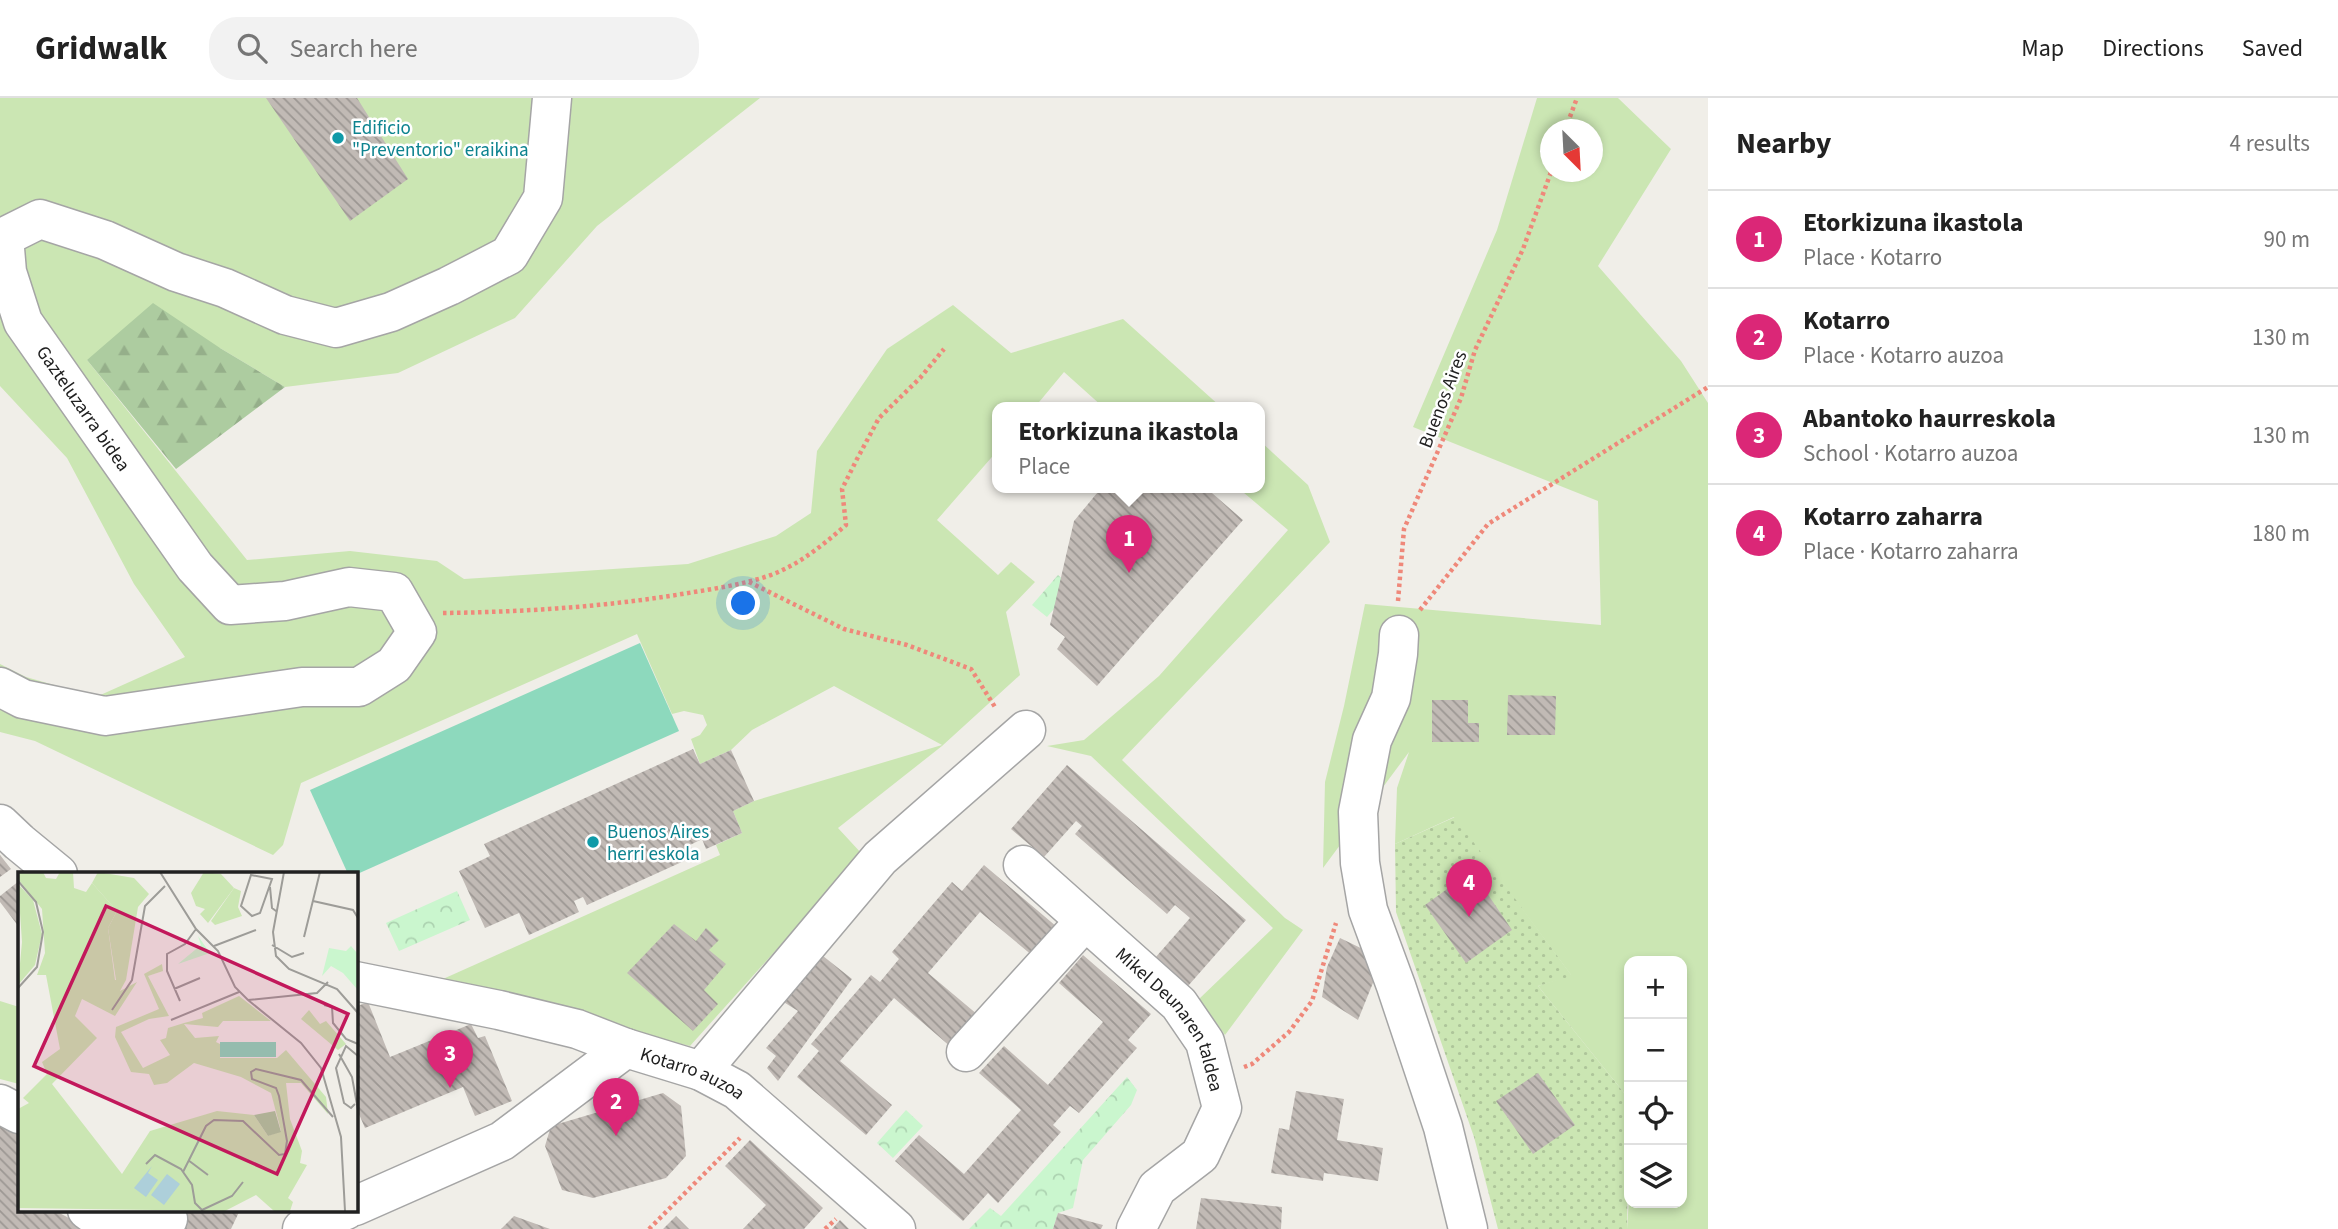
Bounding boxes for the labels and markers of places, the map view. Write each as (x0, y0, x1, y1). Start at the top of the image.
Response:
place label: Edificio "Preventorio" eraikina (352, 115, 529, 164)
marker: Edificio "Preventorio" eraikina (330, 130, 346, 146)
pin: 1 (1106, 515, 1152, 573)
place label: Buenos Aires herri eskola (607, 819, 709, 868)
marker: Buenos Aires herri eskola (585, 834, 601, 850)
pin: 4 (1446, 859, 1492, 917)
pin: 3 (427, 1030, 473, 1088)
pin: 2 (593, 1078, 639, 1136)

